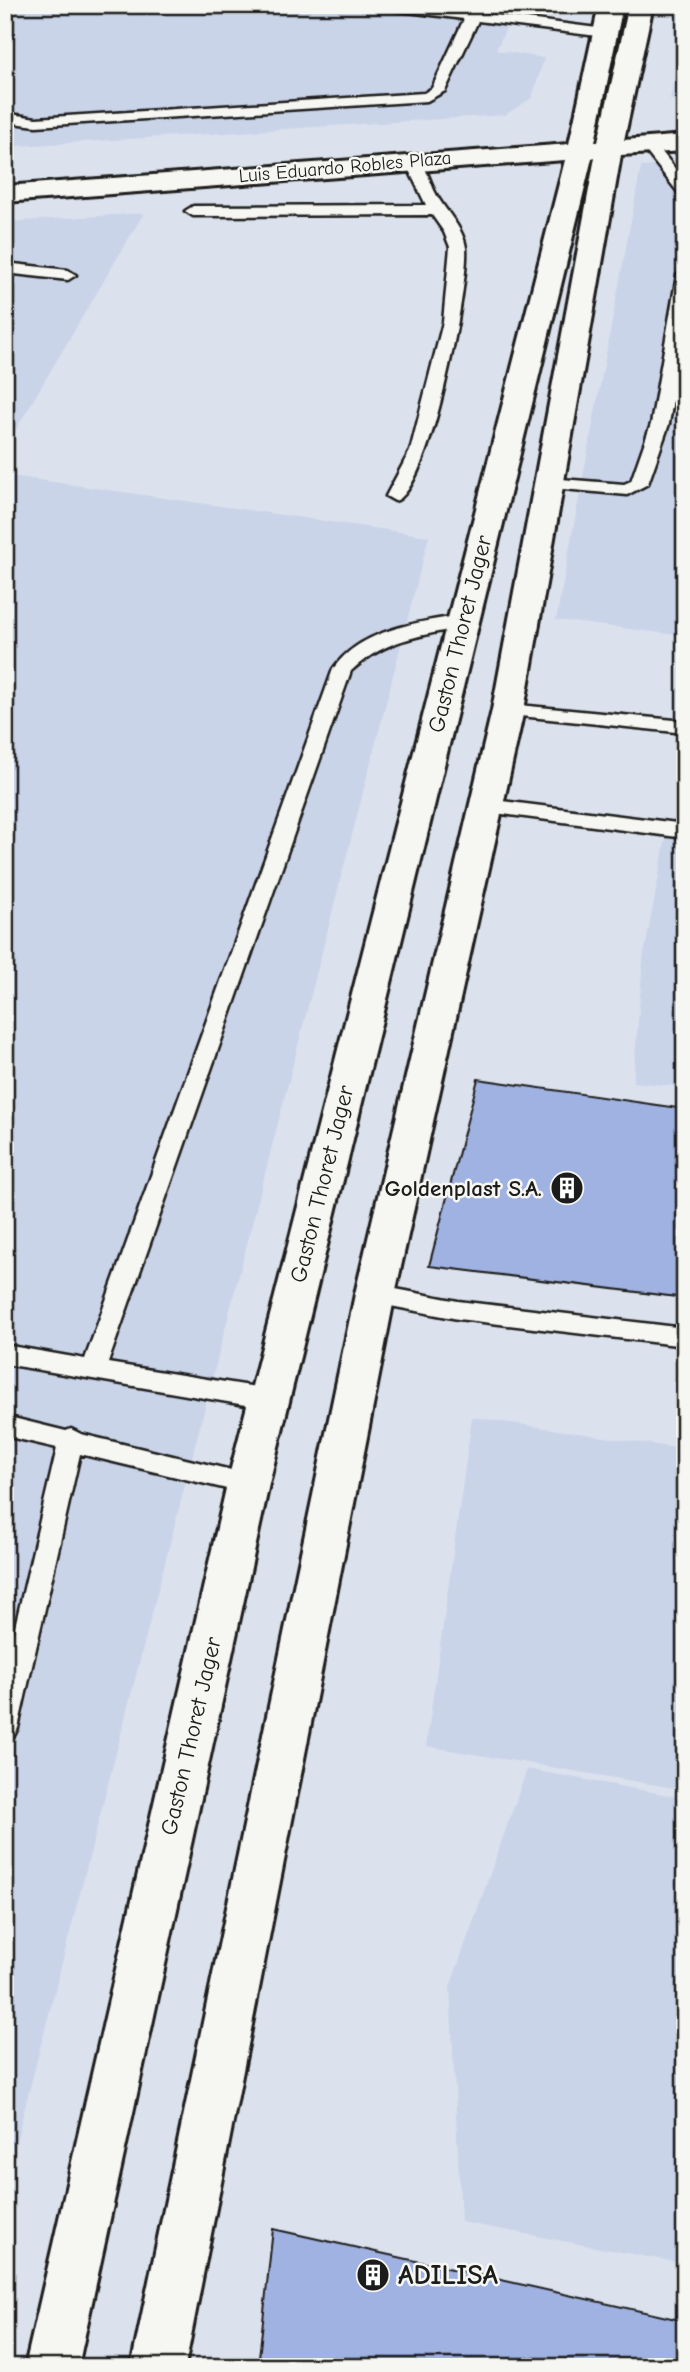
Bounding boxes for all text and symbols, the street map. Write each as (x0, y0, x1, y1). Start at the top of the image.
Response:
street label: Luis Eduardo Robles Plaza (238, 147, 452, 187)
street label: Gaston Thoret Jager (422, 532, 498, 736)
street label: Gaston Thoret Jager (284, 1082, 360, 1286)
building icon: Goldenplast S.A. (548, 1169, 586, 1207)
place label: Goldenplast S.A. (384, 1175, 542, 1202)
street label: Gaston Thoret Jager (155, 1633, 227, 1838)
building icon: ADILISA (354, 2256, 392, 2294)
place label: ADILISA (398, 2259, 499, 2291)

